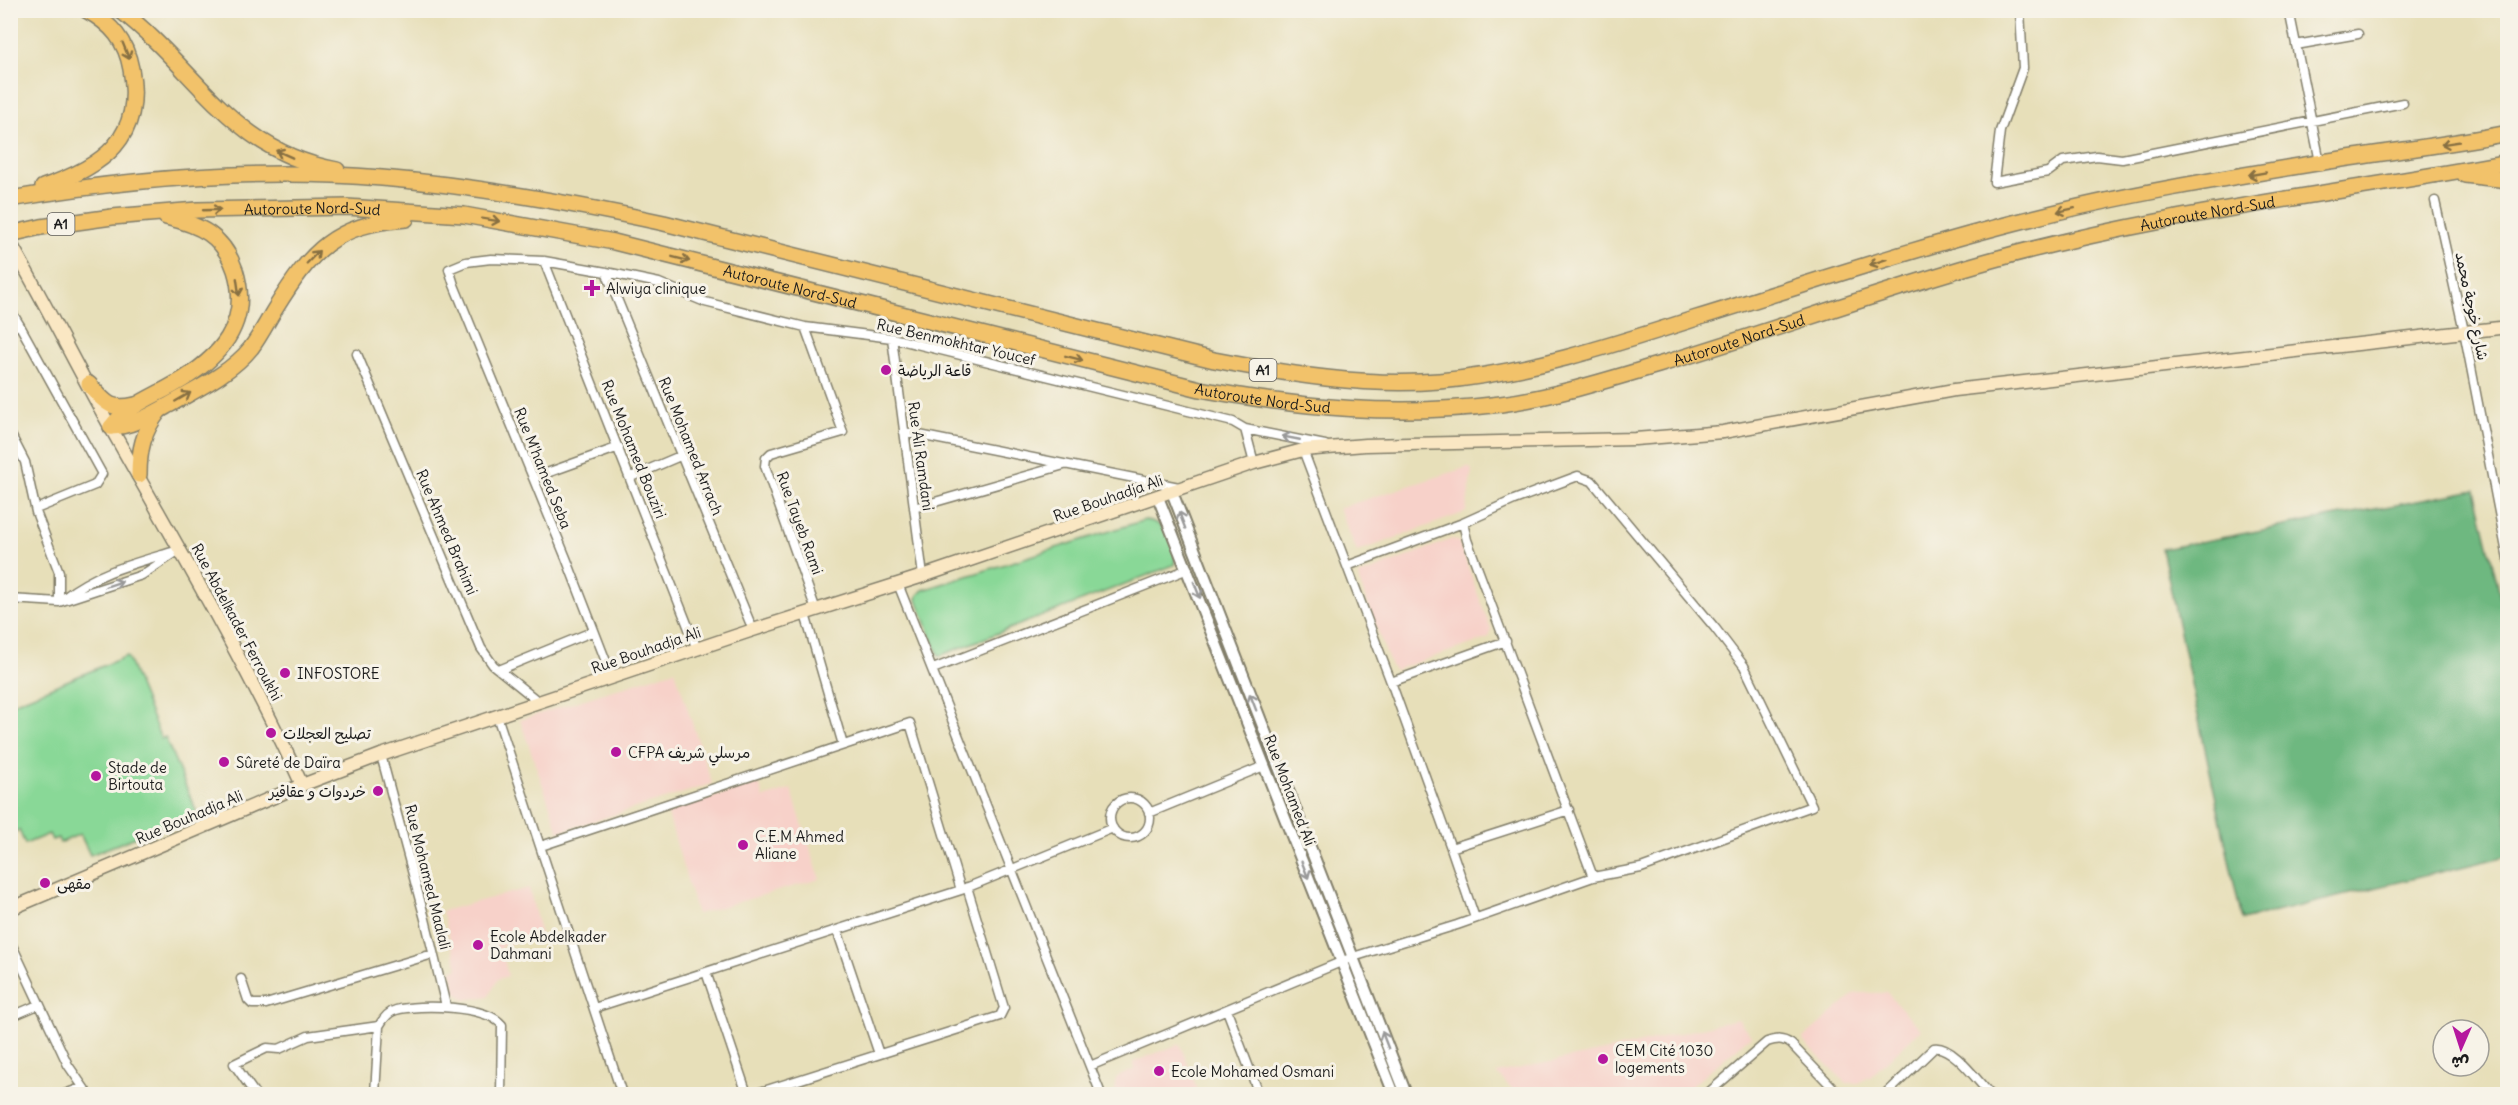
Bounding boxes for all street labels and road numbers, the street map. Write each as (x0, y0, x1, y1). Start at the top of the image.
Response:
street label: Autoroute Nord-Sud (2138, 192, 2277, 234)
street label: Autoroute Nord-Sud (244, 197, 381, 219)
road number: A1 (48, 213, 74, 235)
street label: شارع خوجة محمد (2450, 250, 2493, 362)
street label: Autoroute Nord-Sud (721, 260, 859, 312)
street label: Autoroute Nord-Sud (1671, 309, 1807, 369)
street label: Rue Benmokhtar Youcef (875, 314, 1038, 370)
road number: A1 (1250, 359, 1276, 381)
street label: Rue Mohamed Arrach (655, 374, 728, 518)
street label: Rue Mohamed Bouziri (597, 377, 671, 521)
street label: Autoroute Nord-Sud (1193, 379, 1331, 417)
street label: Rue Ali Ramdani (904, 400, 938, 512)
street label: Rue M'hamed Seba (510, 405, 576, 532)
street label: Rue Ahmed Brahimi (412, 466, 482, 598)
street label: Rue Tayeb Rami (773, 469, 827, 577)
street label: Rue Bouhadja Ali (1051, 470, 1165, 526)
street label: Rue Abdelkader Ferroukhi (187, 540, 287, 704)
street label: Rue Bouhadja Ali (589, 622, 703, 678)
street label: Rue Mohamed Ali (1260, 732, 1320, 848)
street label: Rue Bouhadja Ali (133, 786, 245, 848)
street label: Rue Mohamed Maalali (401, 802, 455, 952)

